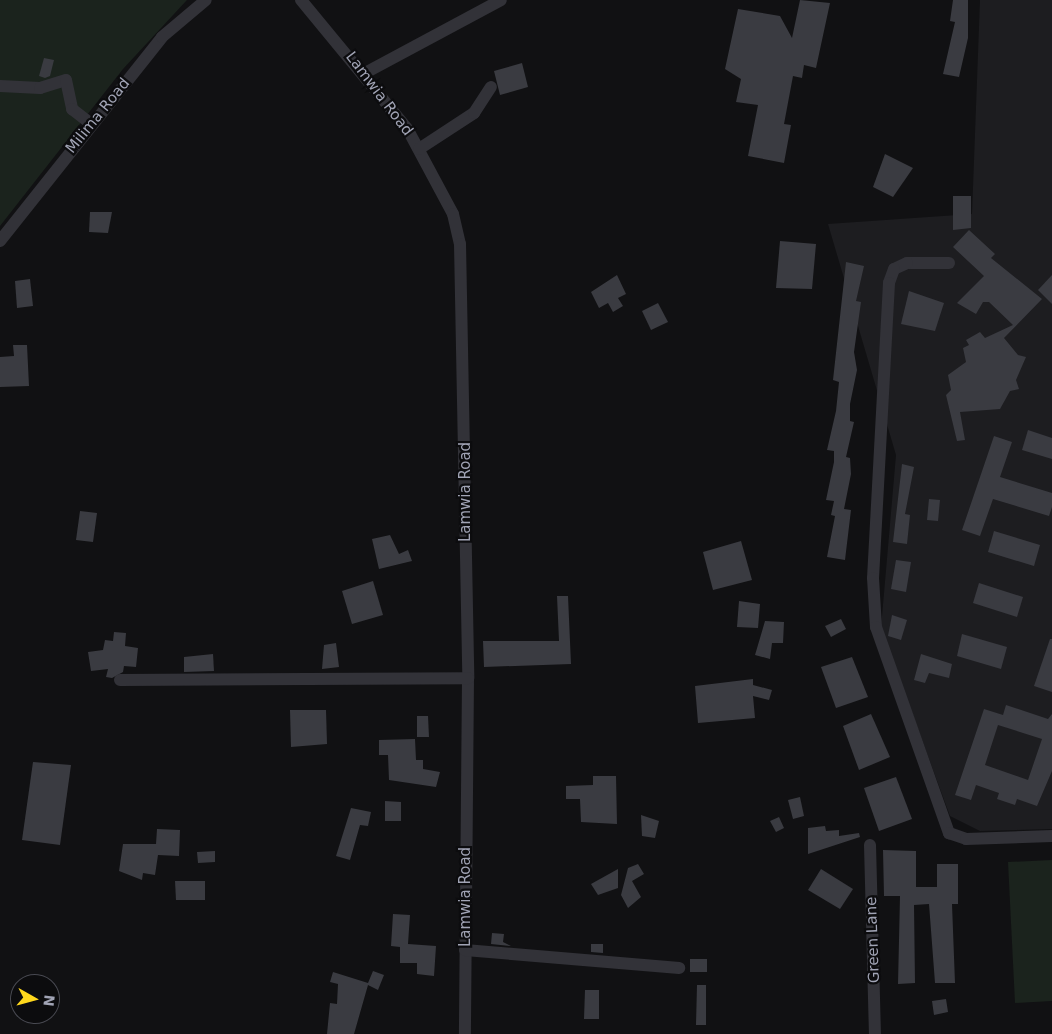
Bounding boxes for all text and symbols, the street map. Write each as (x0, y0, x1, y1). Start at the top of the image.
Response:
street label: Lamwia Road (342, 49, 416, 139)
street label: Milima Road (62, 75, 134, 157)
street label: Lamwia Road (457, 442, 475, 542)
street label: Lamwia Road (457, 847, 475, 947)
street label: Green Lane (862, 896, 884, 984)
north arrow (10, 974, 60, 1024)
text: N (40, 994, 58, 1007)

